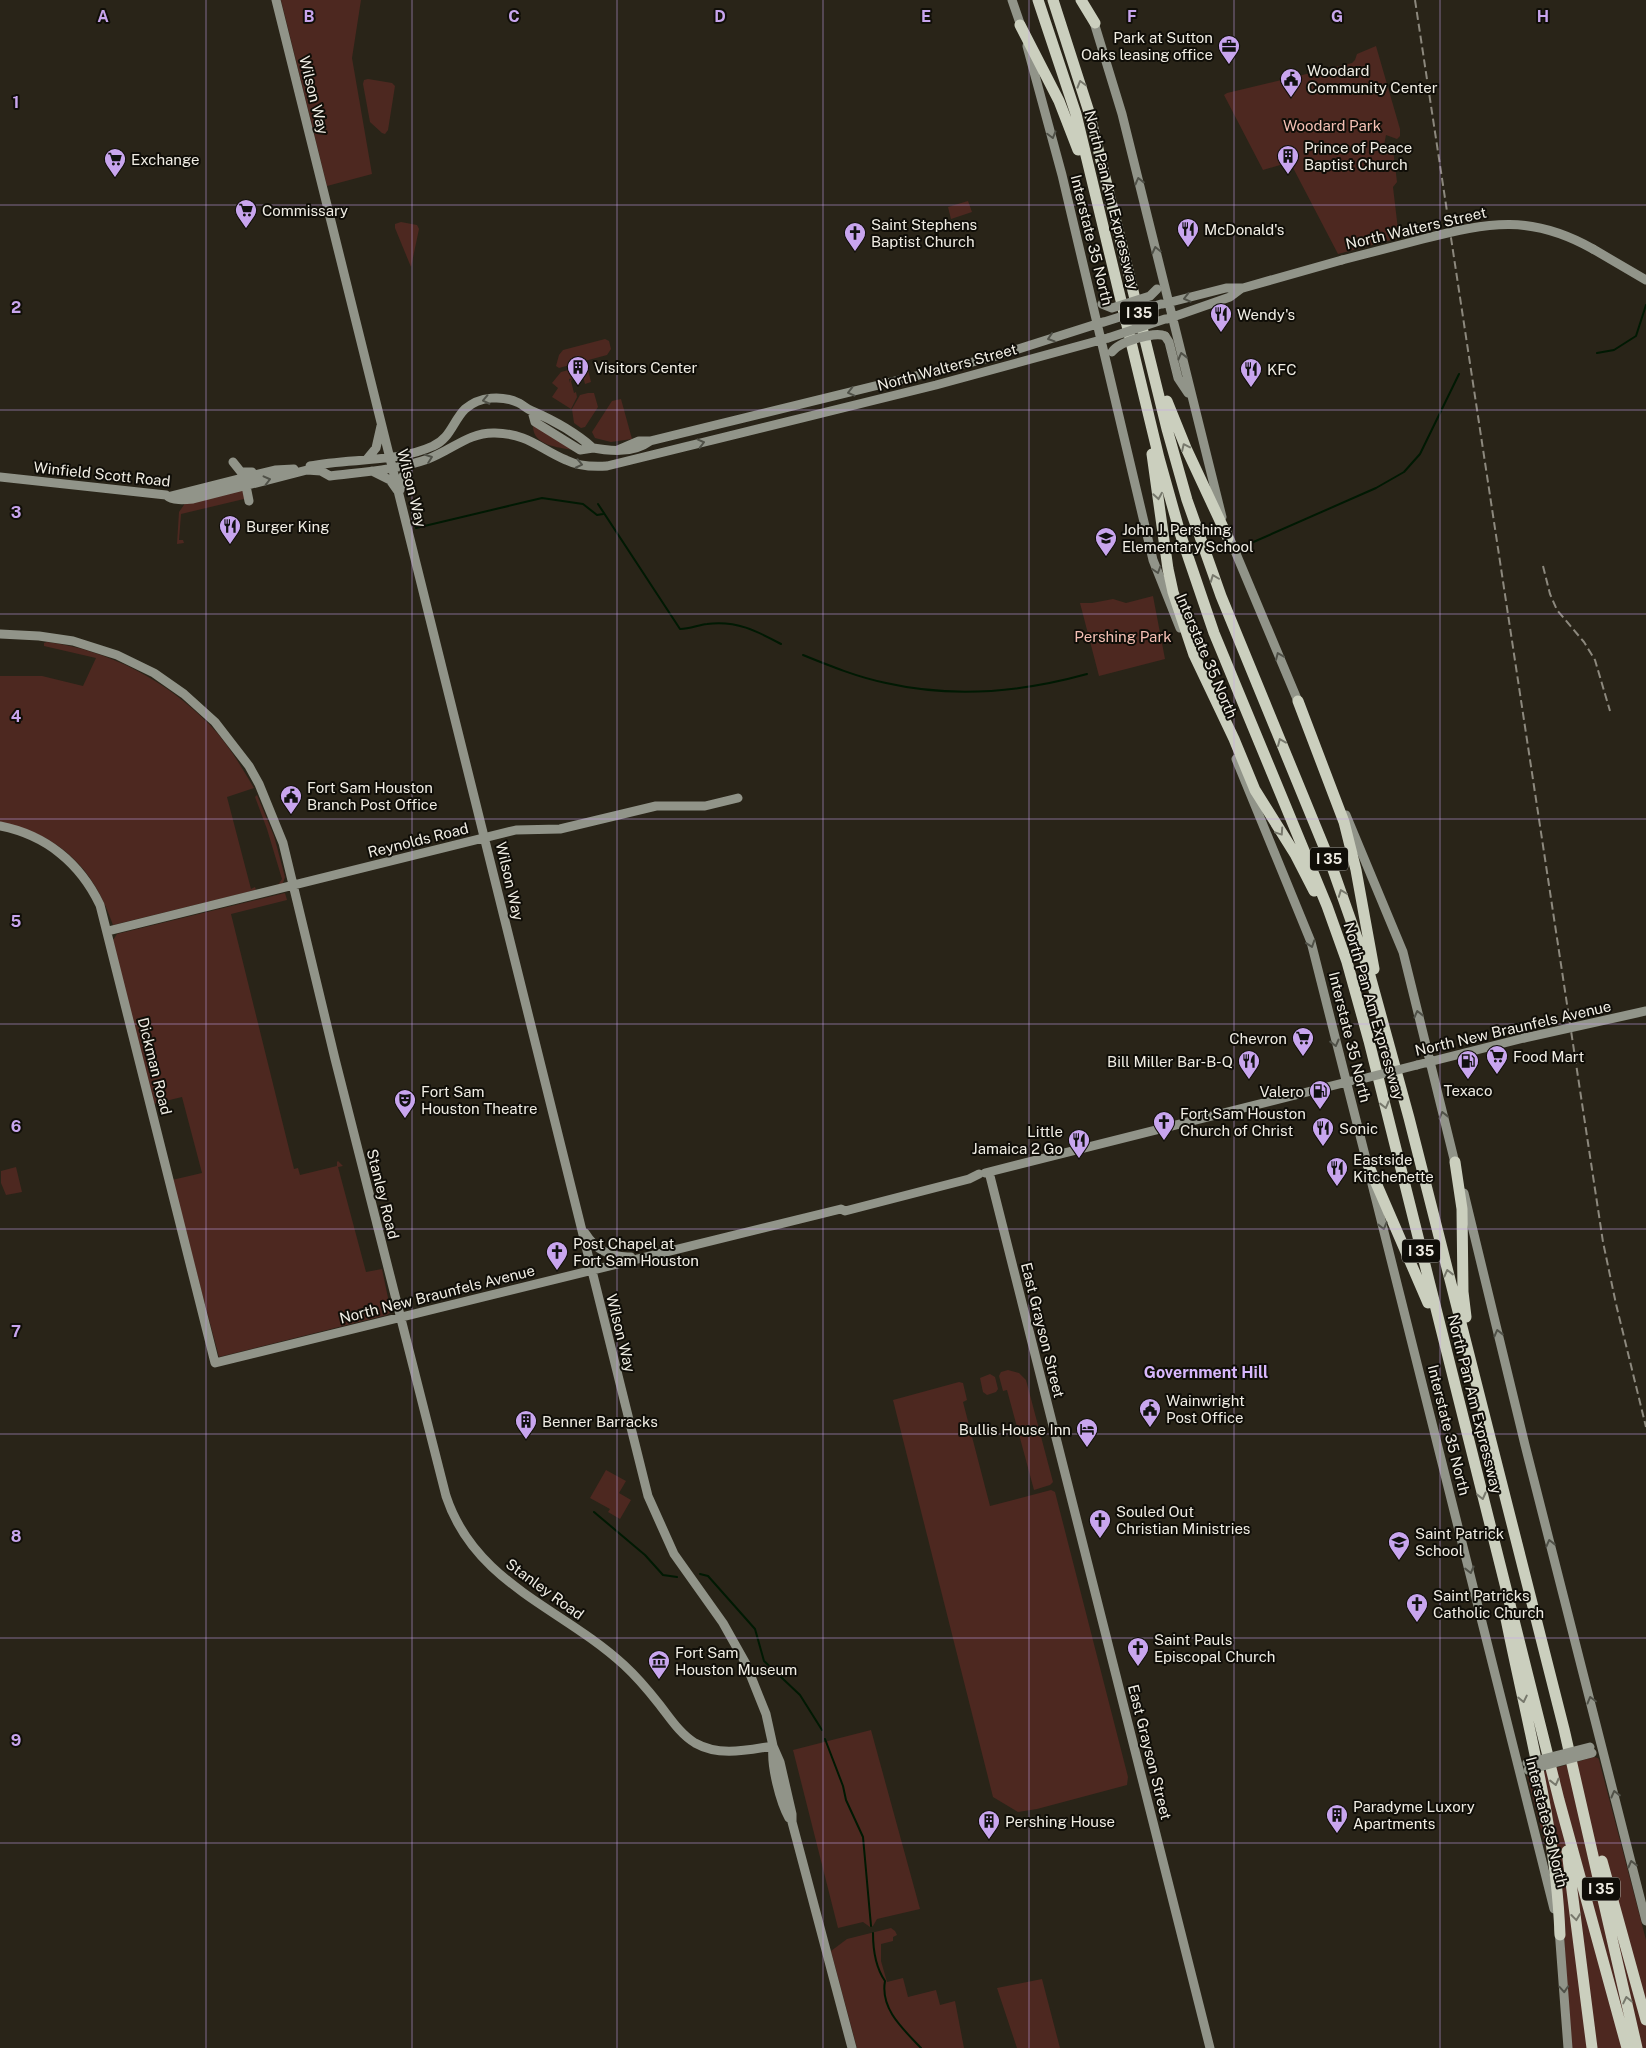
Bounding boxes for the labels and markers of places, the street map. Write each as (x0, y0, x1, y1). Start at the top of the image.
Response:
place label: Park at Sutton Oaks leasing office (1081, 29, 1213, 63)
office icon: Park at Sutton Oaks leasing office (1217, 34, 1241, 65)
place label: Woodard Community Center (1307, 62, 1438, 96)
public building icon: Woodard Community Center (1279, 67, 1303, 98)
place label: Prince of Peace Baptist Church (1304, 139, 1412, 173)
building icon: Prince of Peace Baptist Church (1276, 144, 1300, 175)
supermarket icon: Exchange (103, 147, 127, 178)
place label: Exchange (131, 151, 200, 168)
supermarket icon: Commissary (234, 198, 258, 229)
place label: Commissary (262, 202, 348, 219)
place label: Saint Stephens Baptist Church (871, 216, 977, 250)
restaurant icon: McDonald's (1176, 217, 1200, 248)
church icon: Saint Stephens Baptist Church (843, 221, 867, 252)
place label: McDonald's (1204, 221, 1284, 238)
restaurant icon: Wendy's (1209, 302, 1233, 333)
place label: Wendy's (1237, 306, 1295, 323)
building icon: Visitors Center (566, 355, 590, 386)
restaurant icon: KFC (1239, 357, 1263, 388)
place label: Visitors Center (594, 359, 697, 376)
place label: KFC (1267, 361, 1296, 378)
restaurant icon: Burger King (218, 514, 242, 545)
place label: Burger King (246, 518, 330, 535)
place label: John J. Pershing Elementary School (1122, 521, 1254, 555)
school or university icon: John J. Pershing Elementary School (1094, 526, 1118, 557)
place label: Fort Sam Houston Branch Post Office (307, 779, 437, 813)
public building icon: Fort Sam Houston Branch Post Office (279, 784, 303, 815)
supermarket icon: Chevron (1291, 1026, 1315, 1057)
place label: Chevron (1229, 1030, 1287, 1047)
supermarket icon: Food Mart (1485, 1044, 1509, 1075)
place label: Food Mart (1513, 1048, 1584, 1065)
restaurant icon: Bill Miller Bar-B-Q (1237, 1049, 1261, 1080)
fuel station icon: Texaco (1456, 1049, 1480, 1080)
place label: Bill Miller Bar-B-Q (1107, 1053, 1233, 1070)
fuel station icon: Valero (1308, 1079, 1332, 1110)
place label: Texaco (1444, 1082, 1492, 1099)
place label: Fort Sam Houston Theatre (421, 1083, 537, 1117)
place label: Valero (1259, 1083, 1304, 1100)
theatre icon: Fort Sam Houston Theatre (393, 1088, 417, 1119)
place label: Fort Sam Houston Church of Christ (1180, 1105, 1306, 1139)
church icon: Fort Sam Houston Church of Christ (1152, 1110, 1176, 1141)
restaurant icon: Sonic (1311, 1116, 1335, 1147)
place label: Sonic (1339, 1120, 1378, 1137)
place label: Little Jamaica 2 Go (972, 1123, 1063, 1157)
restaurant icon: Little Jamaica 2 Go (1067, 1128, 1091, 1159)
place label: Eastside Kitchenette (1353, 1151, 1434, 1185)
restaurant icon: Eastside Kitchenette (1325, 1156, 1349, 1187)
place label: Post Chapel at Fort Sam Houston (573, 1235, 699, 1269)
church icon: Post Chapel at Fort Sam Houston (545, 1240, 569, 1271)
place label: Wainwright Post Office (1166, 1392, 1245, 1426)
public building icon: Wainwright Post Office (1138, 1397, 1162, 1428)
building icon: Benner Barracks (514, 1409, 538, 1440)
place label: Benner Barracks (542, 1413, 658, 1430)
hotel icon: Bullis House Inn (1075, 1417, 1099, 1448)
place label: Bullis House Inn (959, 1421, 1071, 1438)
place label: Souled Out Christian Ministries (1116, 1503, 1250, 1537)
church icon: Souled Out Christian Ministries (1088, 1508, 1112, 1539)
place label: Saint Patrick School (1415, 1525, 1504, 1559)
school or university icon: Saint Patrick School (1387, 1530, 1411, 1561)
place label: Saint Patricks Catholic Church (1433, 1587, 1544, 1621)
church icon: Saint Patricks Catholic Church (1405, 1592, 1429, 1623)
place label: Saint Pauls Episcopal Church (1154, 1631, 1275, 1665)
church icon: Saint Pauls Episcopal Church (1126, 1636, 1150, 1667)
place label: Fort Sam Houston Museum (675, 1644, 797, 1678)
museum icon: Fort Sam Houston Museum (647, 1649, 671, 1680)
place label: Paradyme Luxory Apartments (1353, 1798, 1475, 1832)
building icon: Paradyme Luxory Apartments (1325, 1803, 1349, 1834)
building icon: Pershing House (977, 1809, 1001, 1840)
place label: Pershing House (1005, 1813, 1115, 1830)

